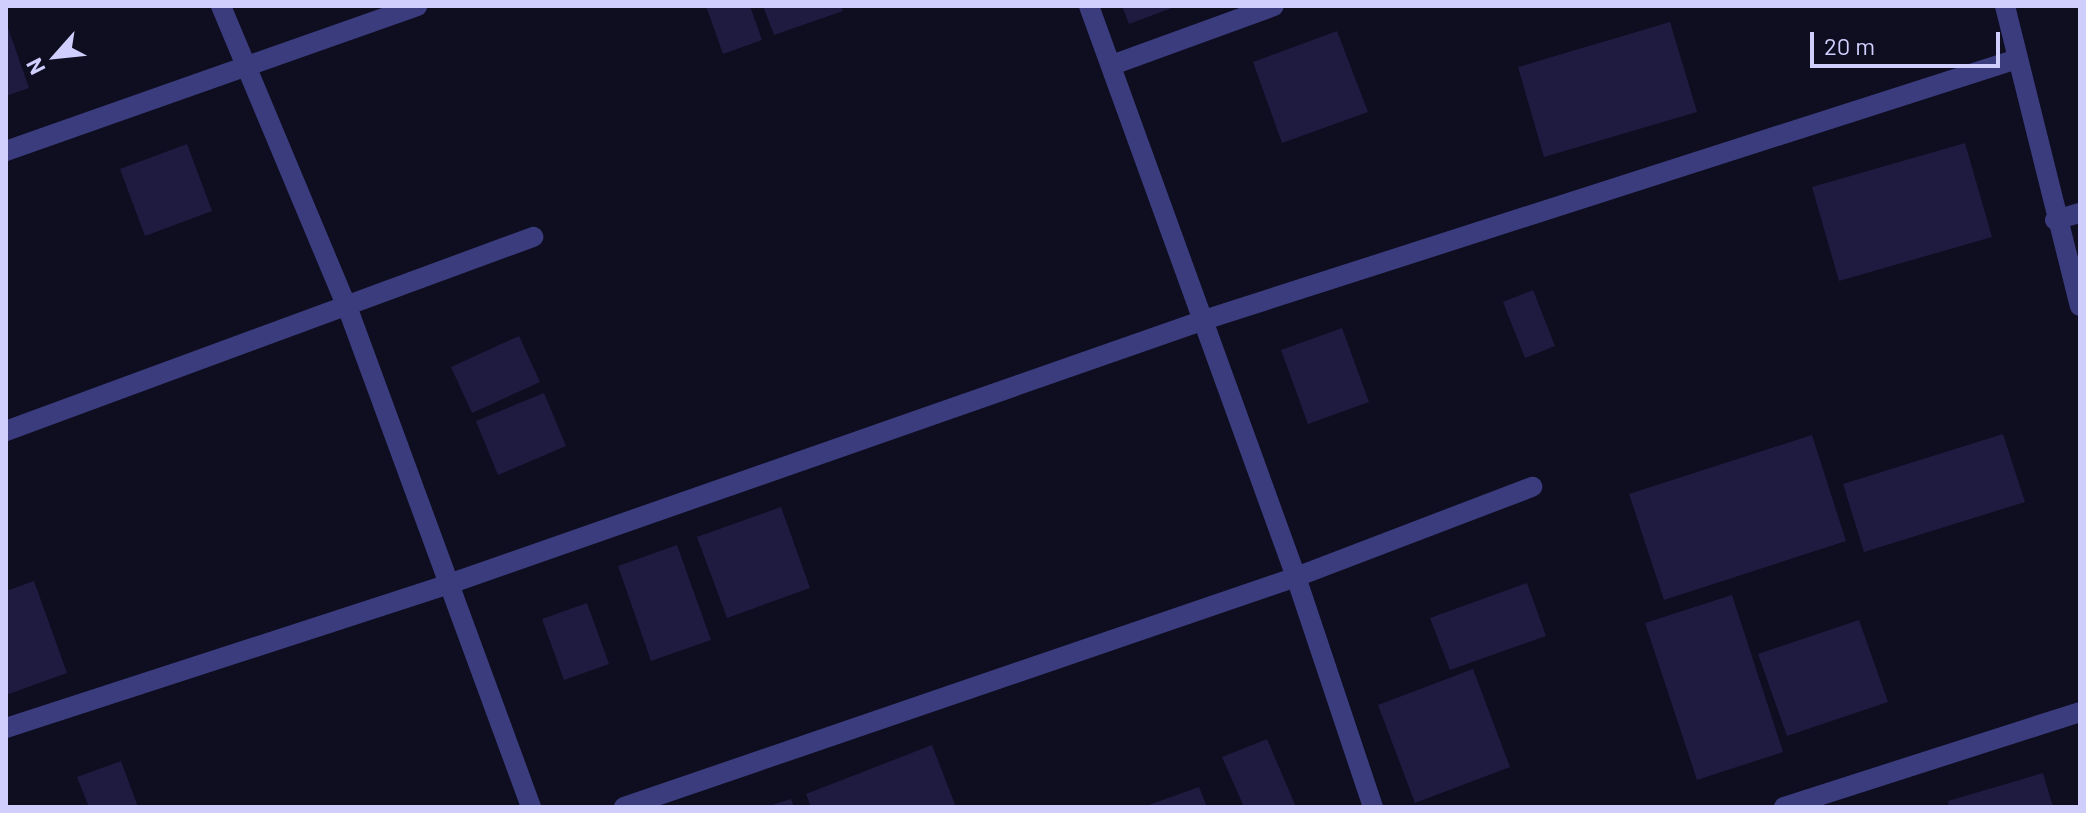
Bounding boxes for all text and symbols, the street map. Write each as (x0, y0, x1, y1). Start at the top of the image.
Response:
north arrow (16, 16, 96, 96)
scale bar (1814, 16, 2004, 66)
text: 20 m (1824, 31, 1875, 60)
text: N (20, 54, 50, 79)

